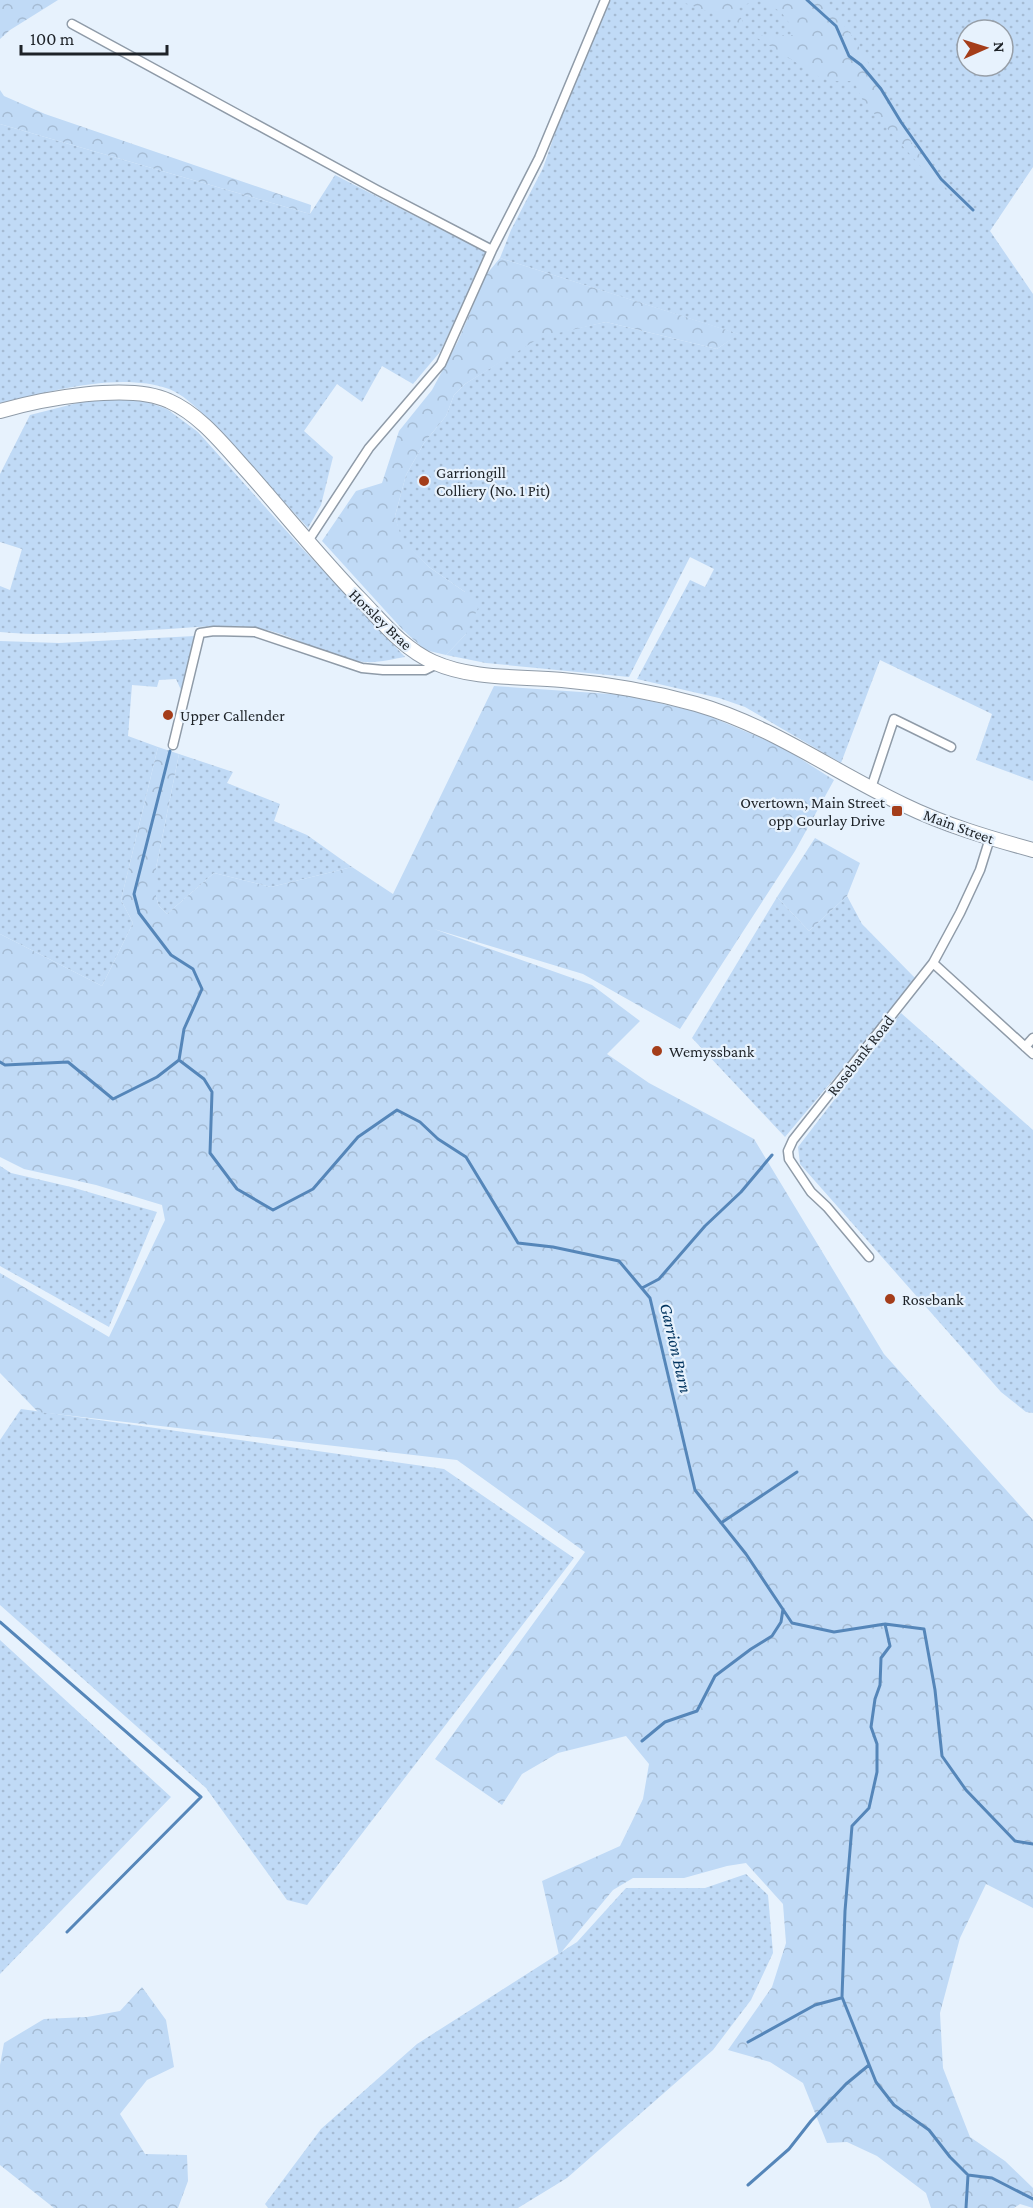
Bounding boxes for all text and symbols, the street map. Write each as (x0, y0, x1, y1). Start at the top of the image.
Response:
scale bar (21, 18, 166, 56)
north arrow (955, 18, 1015, 78)
text: 100 m (30, 29, 75, 49)
text: N (991, 41, 1008, 53)
place label: Garriongill Colliery (No. 1 Pit) (436, 464, 551, 500)
marker: Garriongill Colliery (No. 1 Pit) (417, 474, 431, 488)
street label: Horsley Brae (345, 585, 415, 654)
place label: Upper Callender (180, 707, 285, 725)
marker: Upper Callender (161, 708, 175, 722)
place label: Overtown, Main Street opp Gourlay Drive (740, 794, 886, 830)
marker: Overtown, Main Street opp Gourlay Drive (890, 804, 904, 818)
street label: Main Street (921, 806, 997, 847)
street label: Rosebank Road (824, 1011, 897, 1099)
place label: Wemyssbank (669, 1043, 755, 1061)
marker: Wemyssbank (650, 1044, 664, 1058)
place label: Rosebank (902, 1291, 964, 1308)
marker: Rosebank (883, 1292, 897, 1306)
water label: Garrion Burn (656, 1301, 696, 1395)

